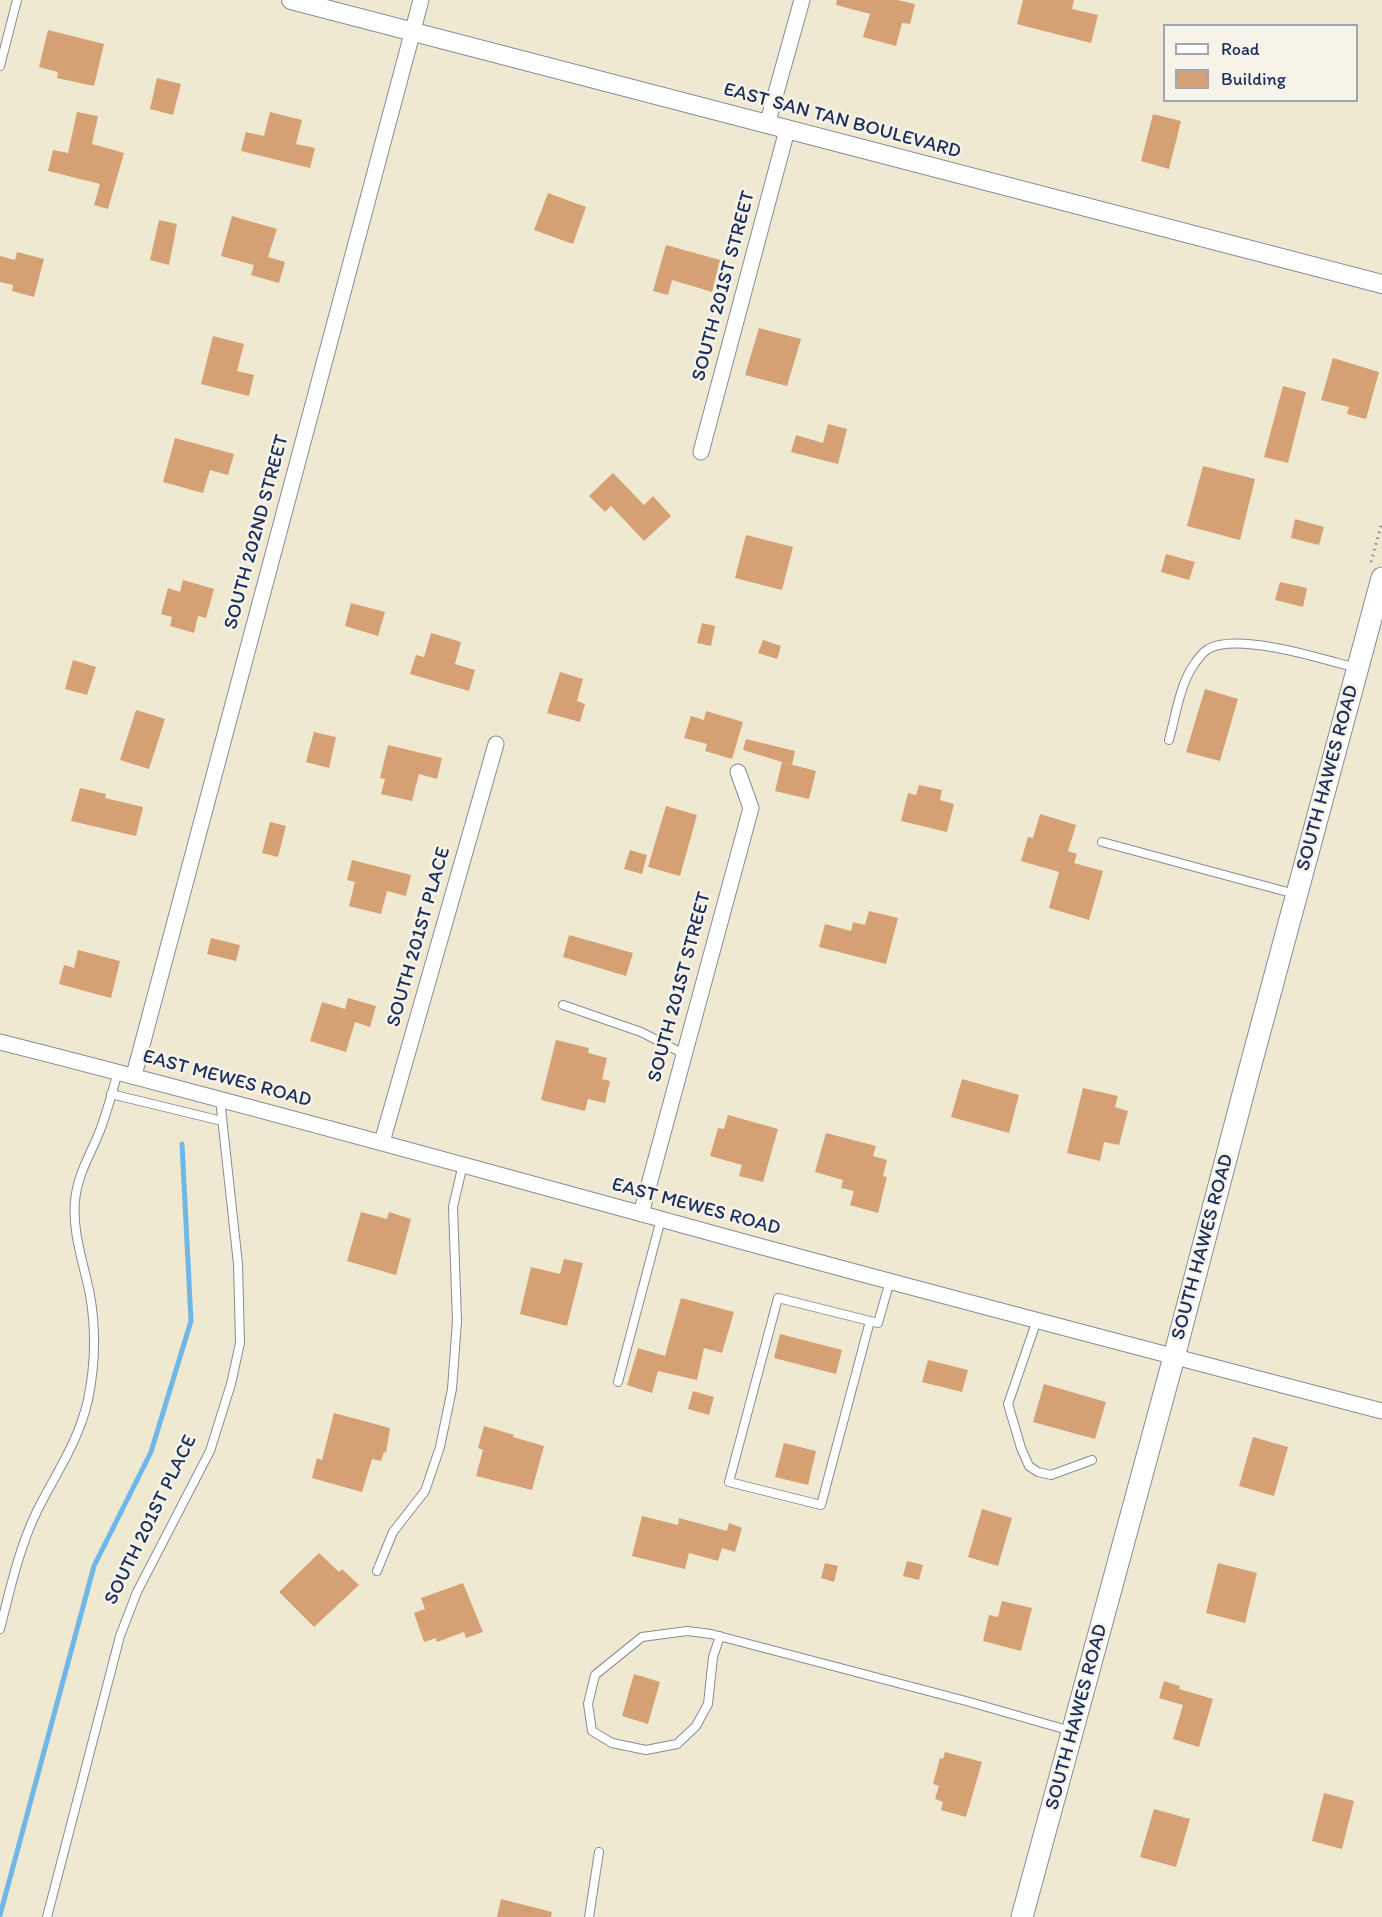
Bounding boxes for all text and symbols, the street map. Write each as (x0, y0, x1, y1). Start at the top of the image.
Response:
legend (1163, 24, 1358, 102)
text: Road (1221, 38, 1260, 60)
text: Building (1221, 68, 1286, 90)
street label: EAST SAN TAN BOULEVARD (721, 78, 963, 164)
street label: SOUTH 201ST STREET (687, 188, 761, 384)
street label: SOUTH 202ND STREET (219, 432, 295, 632)
street label: SOUTH HAWES ROAD (1292, 683, 1364, 873)
street label: SOUTH 201ST PLACE (382, 844, 456, 1030)
street label: SOUTH 201ST STREET (643, 889, 717, 1085)
street label: EAST MEWES ROAD (140, 1045, 314, 1113)
street label: SOUTH HAWES ROAD (1167, 1152, 1239, 1342)
street label: EAST MEWES ROAD (609, 1173, 783, 1241)
street label: SOUTH 201ST PLACE (99, 1431, 203, 1609)
street label: SOUTH HAWES ROAD (1041, 1622, 1113, 1812)

